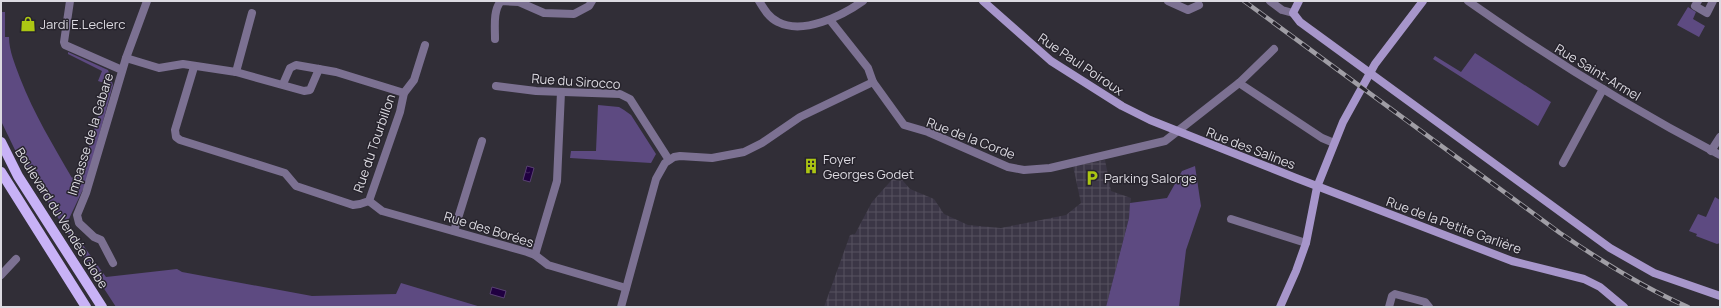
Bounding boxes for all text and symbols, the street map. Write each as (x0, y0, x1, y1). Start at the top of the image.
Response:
shop icon: Jardi E.Leclerc (19, 15, 37, 33)
place label: Jardi E.Leclerc (40, 15, 125, 33)
street label: Rue Paul Poiroux (1035, 29, 1127, 99)
street label: Rue Saint-Armel (1552, 39, 1644, 105)
street label: Rue du Sirocco (531, 69, 621, 93)
street label: Impasse de la Gabare (63, 70, 117, 197)
street label: Rue du Tourbillon (349, 91, 399, 195)
street label: Rue de la Corde (924, 113, 1018, 163)
street label: Rue des Salines (1204, 123, 1298, 173)
street label: Boulevard du Vendée Globe (11, 144, 113, 292)
place label: Foyer Georges Godet (823, 150, 914, 183)
building icon: Foyer Georges Godet (802, 157, 820, 175)
parking icon: Parking Salorge (1083, 169, 1101, 187)
place label: Parking Salorge (1104, 169, 1197, 187)
street label: Rue de la Petite Garlière (1384, 192, 1524, 258)
street label: Rue des Borées (442, 207, 536, 251)

